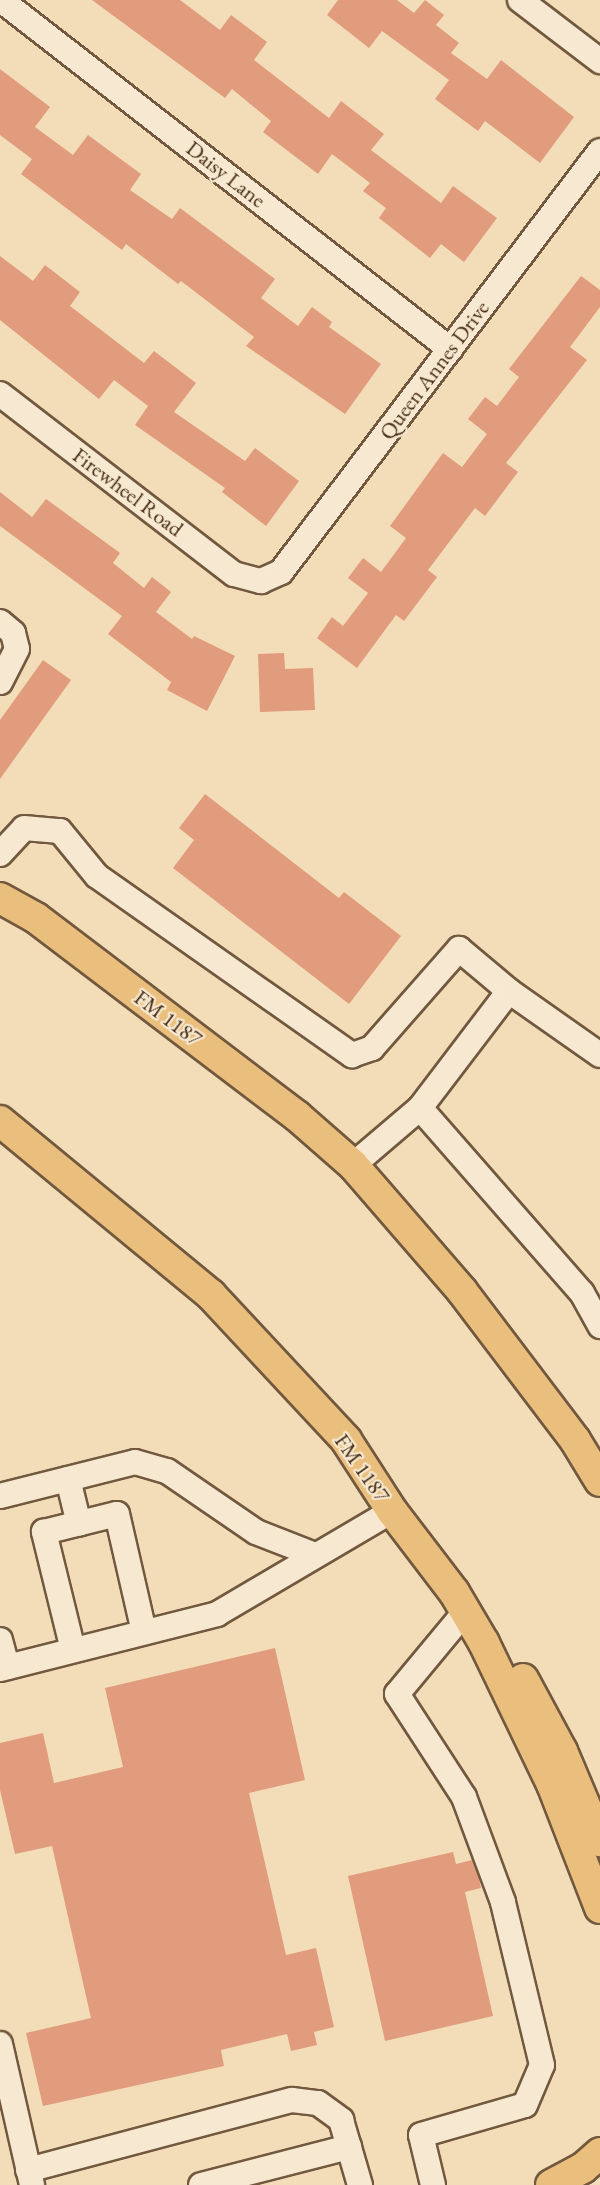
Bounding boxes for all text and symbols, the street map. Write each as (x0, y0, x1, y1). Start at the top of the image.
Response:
street label: Daisy Lane (181, 135, 271, 213)
street label: Queen Annes Drive (373, 295, 495, 445)
street label: Firewheel Road (67, 442, 189, 542)
street label: FM 1187 (129, 984, 207, 1052)
street label: FM 1187 (329, 1429, 395, 1507)

